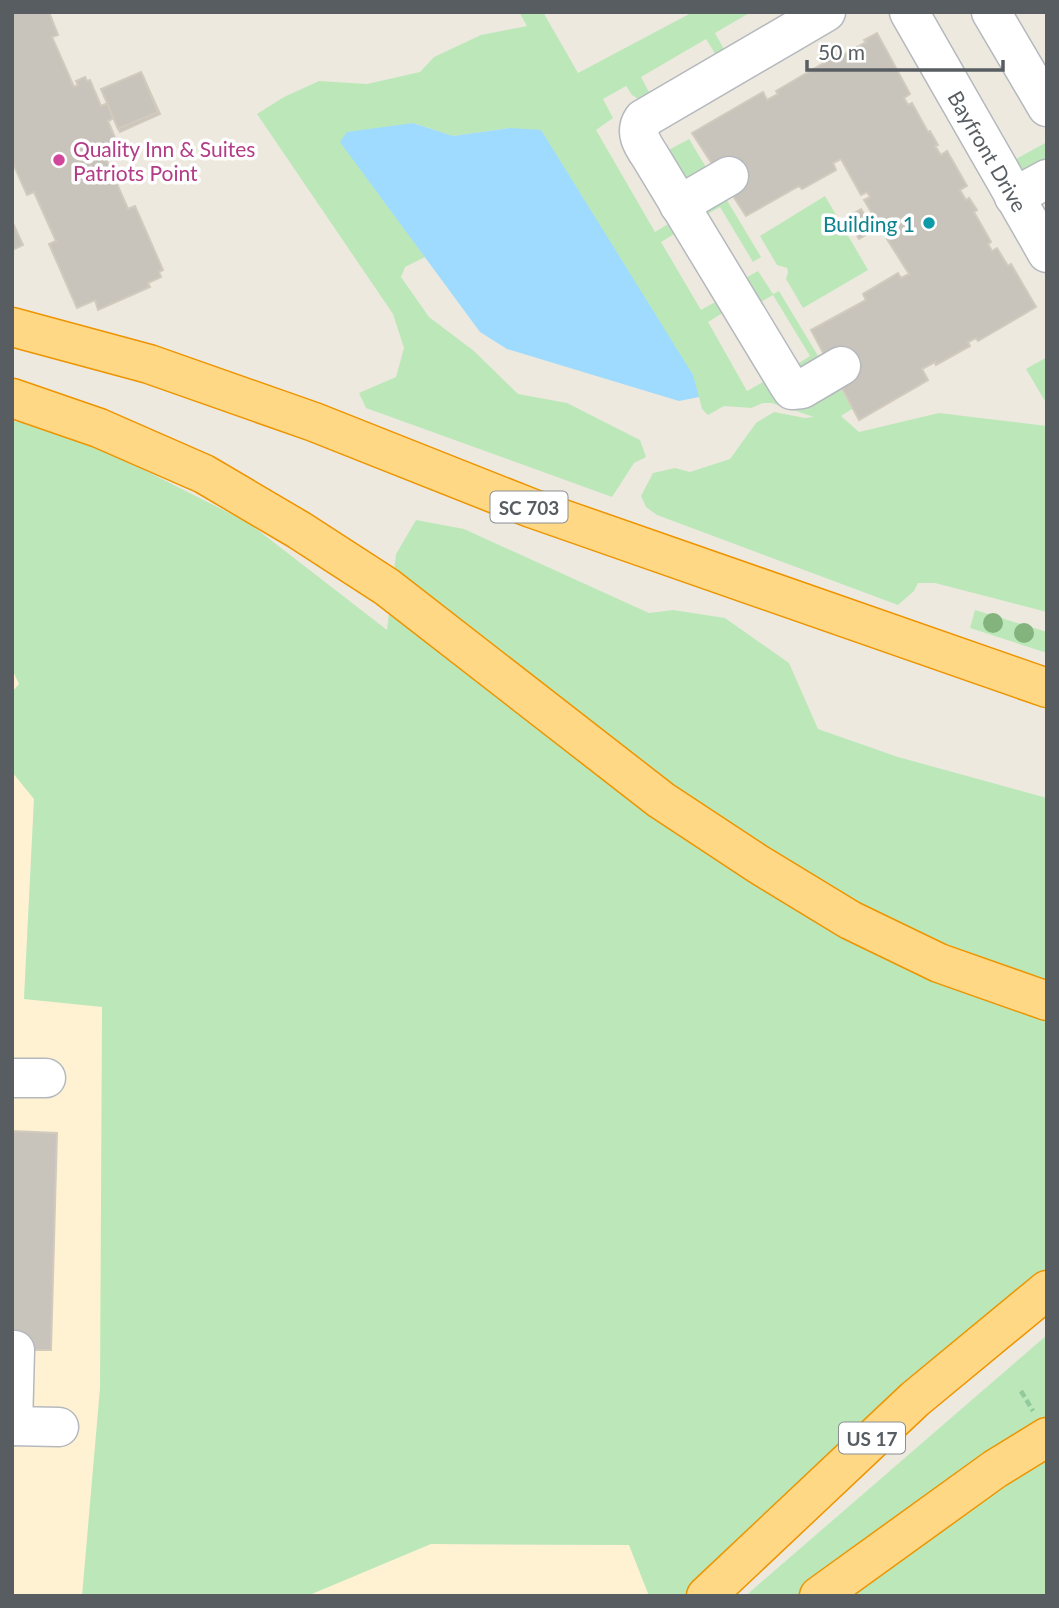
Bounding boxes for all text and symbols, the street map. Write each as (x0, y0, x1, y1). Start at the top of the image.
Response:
scale bar (807, 28, 1003, 72)
text: 50 m (818, 39, 865, 64)
street label: Bayfront Drive (943, 86, 1033, 216)
place label: Quality Inn & Suites Patriots Point (73, 136, 255, 185)
marker: Quality Inn & Suites Patriots Point (51, 152, 67, 168)
place label: Building 1 (823, 211, 915, 236)
marker: Building 1 (921, 215, 937, 231)
road number: SC 703 (490, 492, 568, 522)
road number: US 17 (839, 1422, 905, 1454)

